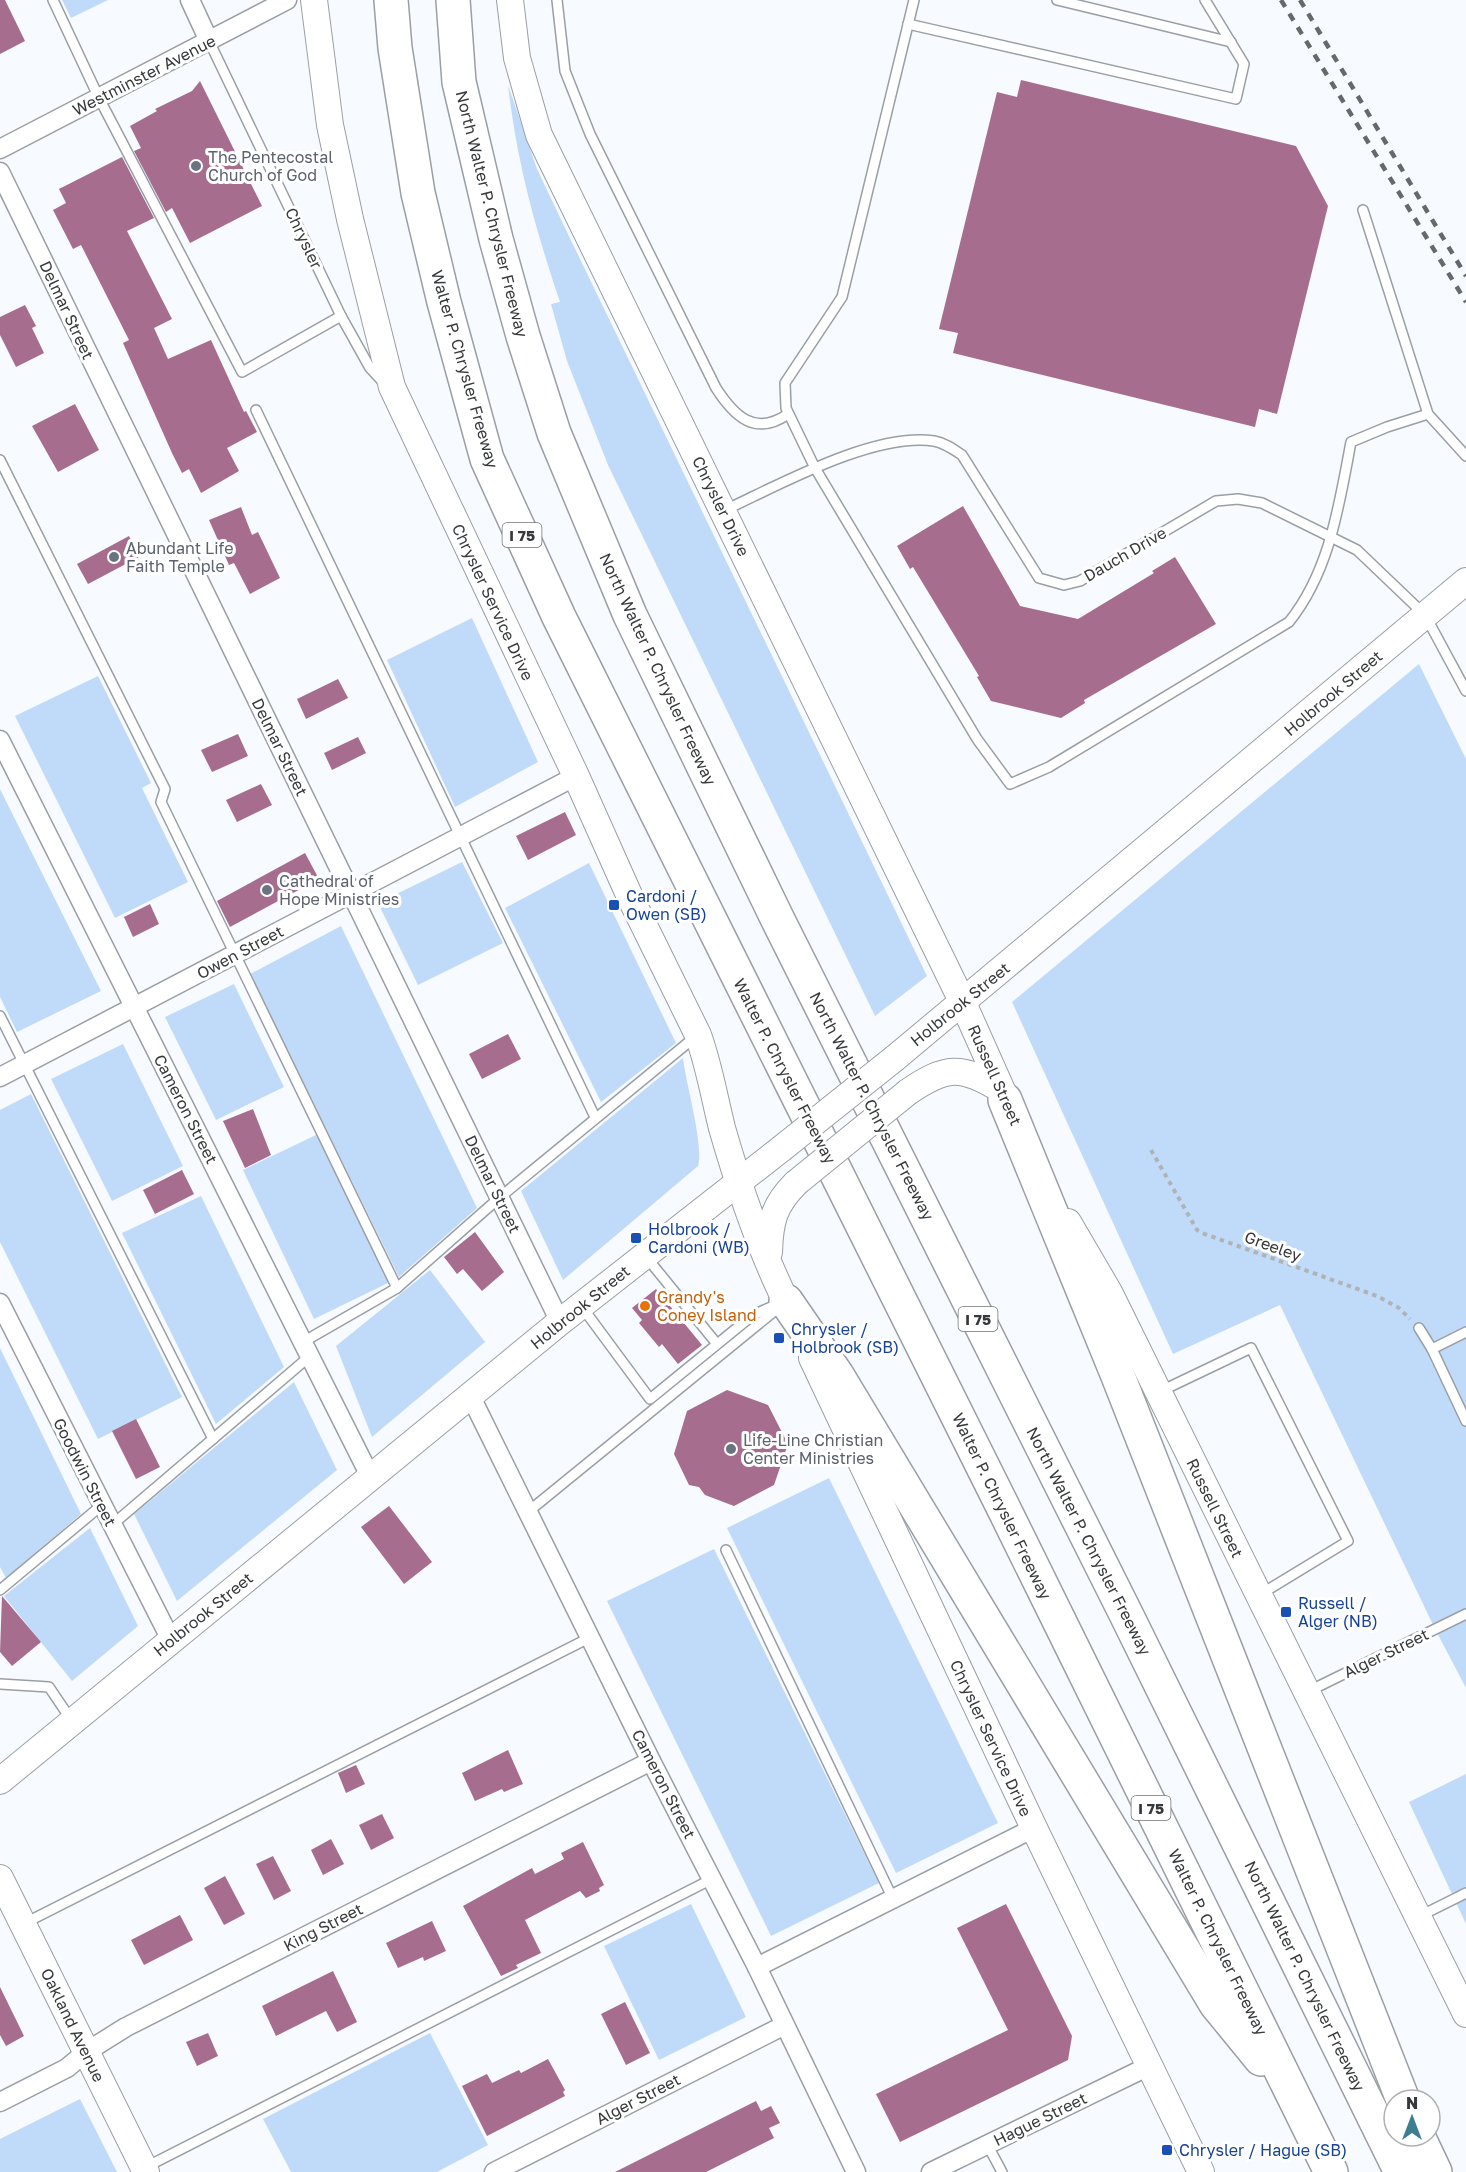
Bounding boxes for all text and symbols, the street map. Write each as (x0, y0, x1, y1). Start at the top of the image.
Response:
street label: Westminster Avenue (69, 30, 219, 120)
street label: North Walter P. Chrysler Freeway (452, 88, 532, 340)
place label: The Pentecostal Church of God (208, 147, 333, 185)
marker: The Pentecostal Church of God (189, 159, 203, 173)
street label: Chrysler (281, 204, 327, 272)
street label: Delmar Street (35, 258, 99, 362)
street label: Walter P. Chrysler Freeway (427, 268, 503, 470)
street label: Chrysler Drive (688, 453, 754, 559)
street label: Chrysler Service Drive (448, 521, 538, 683)
street label: Dauch Drive (1080, 522, 1170, 586)
road number: I 75 (502, 523, 542, 547)
place label: Abundant Life Faith Temple (126, 538, 233, 576)
marker: Abundant Life Faith Temple (107, 550, 121, 564)
street label: North Walter P. Chrysler Freeway (595, 550, 721, 788)
street label: Holbrook Street (1280, 646, 1386, 740)
street label: Delmar Street (248, 695, 312, 799)
place label: Cathedral of Hope Ministries (279, 871, 399, 909)
marker: Cathedral of Hope Ministries (260, 883, 274, 897)
place label: Cardoni / Owen (SB) (626, 886, 707, 924)
marker: Cardoni / Owen (SB) (607, 898, 621, 912)
street label: Owen Street (193, 921, 287, 983)
street label: Holbrook Street (906, 958, 1014, 1050)
street label: Walter P. Chrysler Freeway (730, 975, 841, 1167)
street label: North Walter P. Chrysler Freeway (805, 988, 939, 1224)
street label: Russell Street (964, 1022, 1026, 1128)
street label: Cameron Street (150, 1051, 222, 1167)
street label: Delmar Street (461, 1132, 525, 1236)
place label: Holbrook / Cardoni (WB) (648, 1219, 750, 1257)
street label: Greeley (1242, 1227, 1304, 1265)
marker: Holbrook / Cardoni (WB) (629, 1231, 643, 1245)
street label: Holbrook Street (526, 1261, 634, 1353)
place label: Grandy's Coney Island (657, 1287, 757, 1325)
marker: Grandy's Coney Island (638, 1299, 652, 1313)
road number: I 75 (958, 1307, 998, 1331)
place label: Chrysler / Holbrook (SB) (791, 1319, 899, 1357)
marker: Chrysler / Holbrook (SB) (772, 1331, 786, 1345)
street label: Walter P. Chrysler Freeway (948, 1409, 1056, 1603)
street label: Goodwin Street (49, 1415, 121, 1529)
street label: North Walter P. Chrysler Freeway (1022, 1423, 1156, 1659)
place label: Life-Line Christian Center Ministries (743, 1430, 883, 1468)
marker: Life-Line Christian Center Ministries (724, 1442, 738, 1456)
street label: Russell Street (1182, 1455, 1248, 1561)
street label: Holbrook Street (149, 1568, 257, 1660)
place label: Russell / Alger (NB) (1298, 1593, 1378, 1631)
marker: Russell / Alger (NB) (1279, 1605, 1293, 1619)
street label: Alger Street (1340, 1624, 1432, 1682)
street label: Chrysler Service Drive (946, 1657, 1036, 1819)
street label: Cameron Street (628, 1726, 700, 1842)
road number: I 75 (1132, 1796, 1170, 1820)
street label: Walter P. Chrysler Freeway (1164, 1845, 1272, 2039)
street label: North Walter P. Chrysler Freeway (1240, 1858, 1370, 2094)
street label: King Street (280, 1898, 366, 1956)
street label: Oakland Avenue (37, 1965, 109, 2085)
street label: Alger Street (592, 2069, 684, 2129)
street label: Hague Street (990, 2088, 1090, 2150)
north arrow (1382, 2088, 1442, 2148)
text: N (1406, 2093, 1418, 2113)
place label: Chrysler / Hague (SB) (1179, 2140, 1347, 2160)
marker: Chrysler / Hague (SB) (1160, 2143, 1174, 2157)

